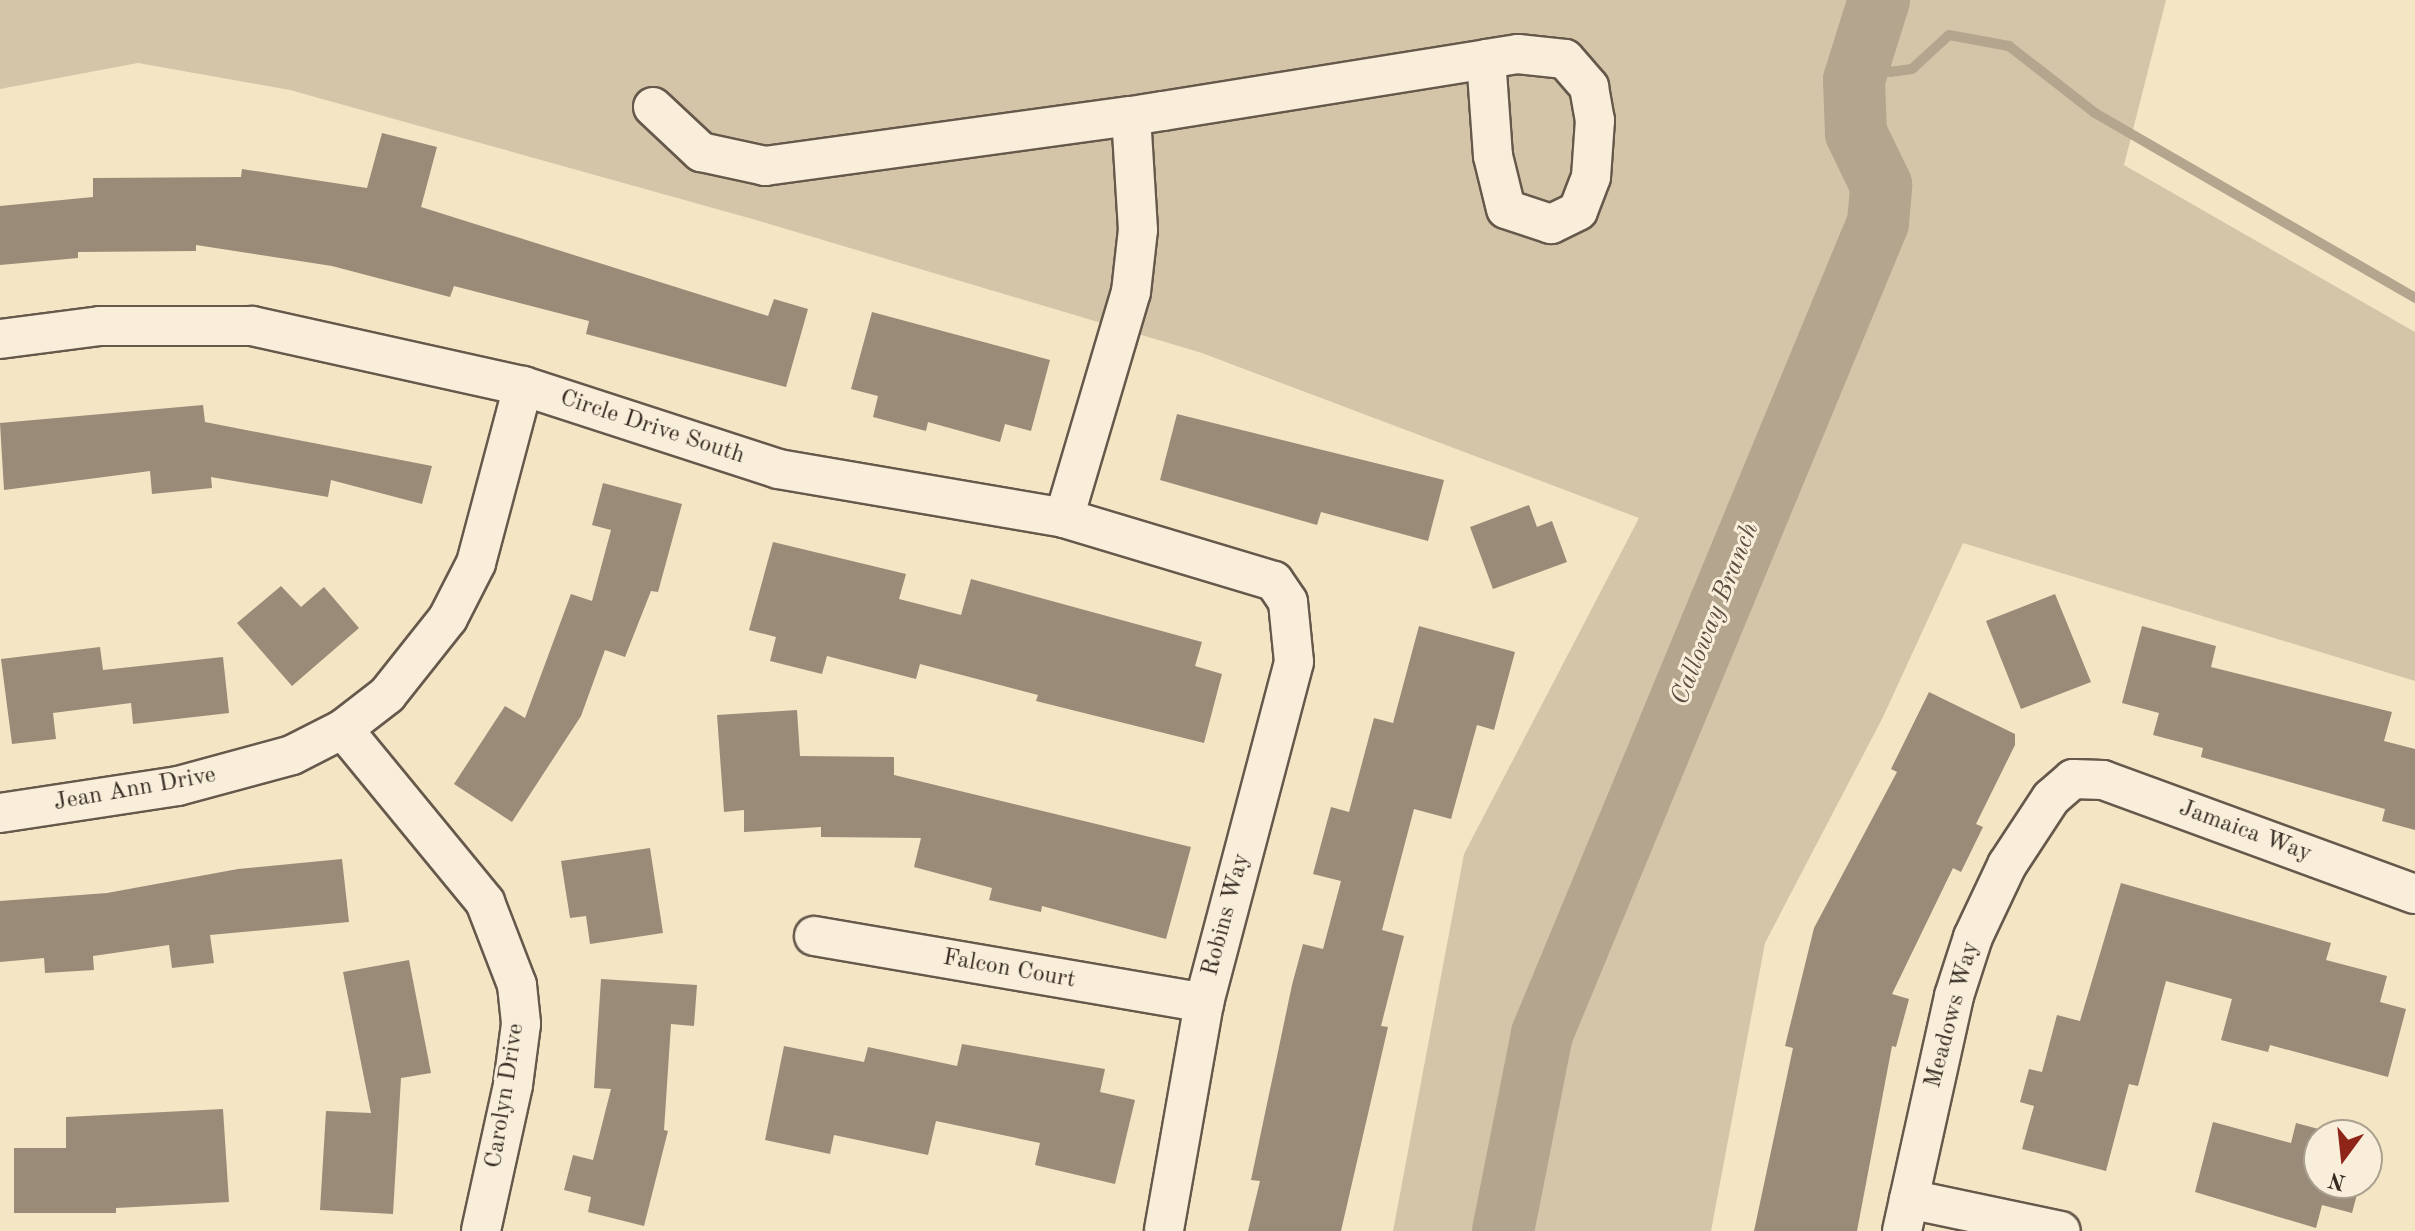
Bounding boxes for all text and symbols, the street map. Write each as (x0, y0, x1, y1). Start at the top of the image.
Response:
street label: Circle Drive South (556, 385, 748, 471)
water label: Calloway Branch (1665, 518, 1767, 710)
street label: Jean Ann Drive (52, 762, 218, 818)
street label: Jamaica Way (2175, 795, 2315, 869)
street label: Robins Way (1197, 850, 1257, 980)
street label: Meadows Way (1920, 938, 1986, 1092)
street label: Falcon Court (940, 944, 1078, 996)
street label: Carolyn Drive (480, 1022, 532, 1170)
north arrow (2303, 1119, 2383, 1199)
text: N (2326, 1167, 2348, 1193)

